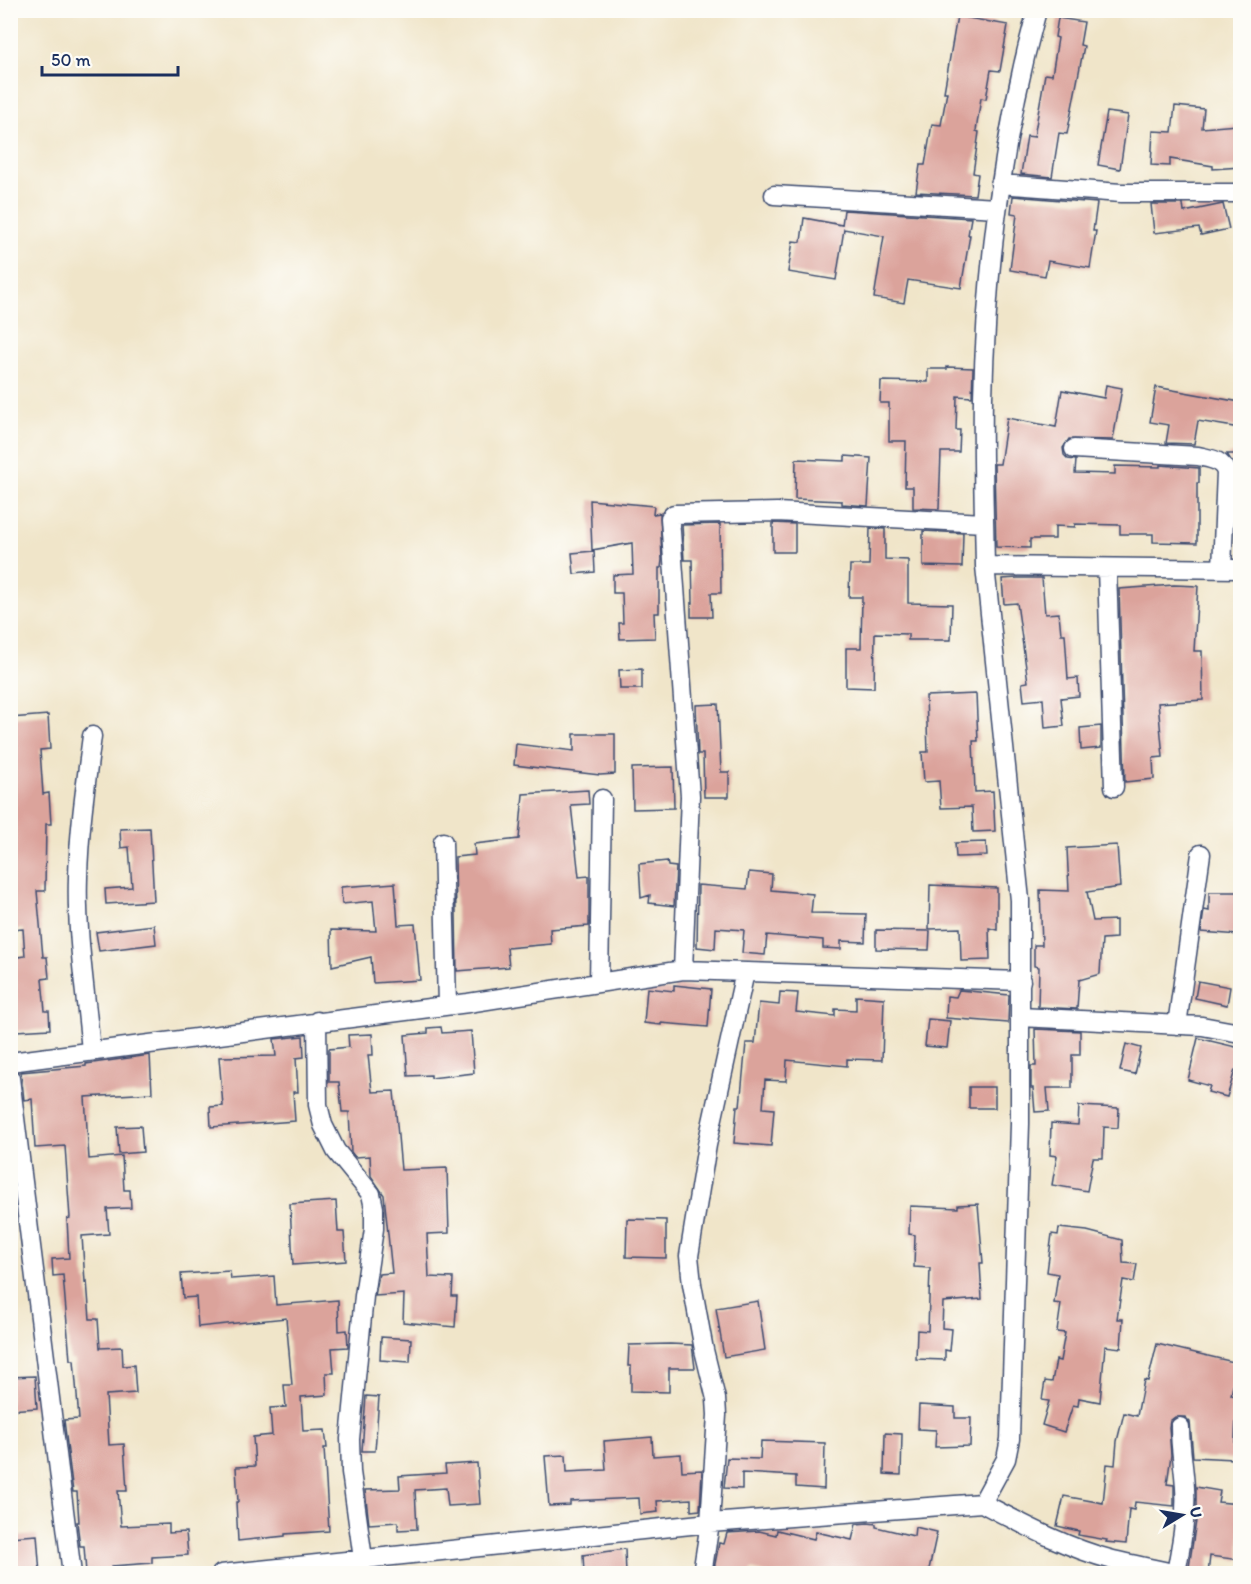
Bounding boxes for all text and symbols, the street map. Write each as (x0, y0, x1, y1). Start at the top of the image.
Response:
scale bar (42, 39, 178, 77)
text: 50 m (51, 49, 91, 71)
north arrow (1152, 1485, 1212, 1545)
text: U (1186, 1505, 1207, 1519)

